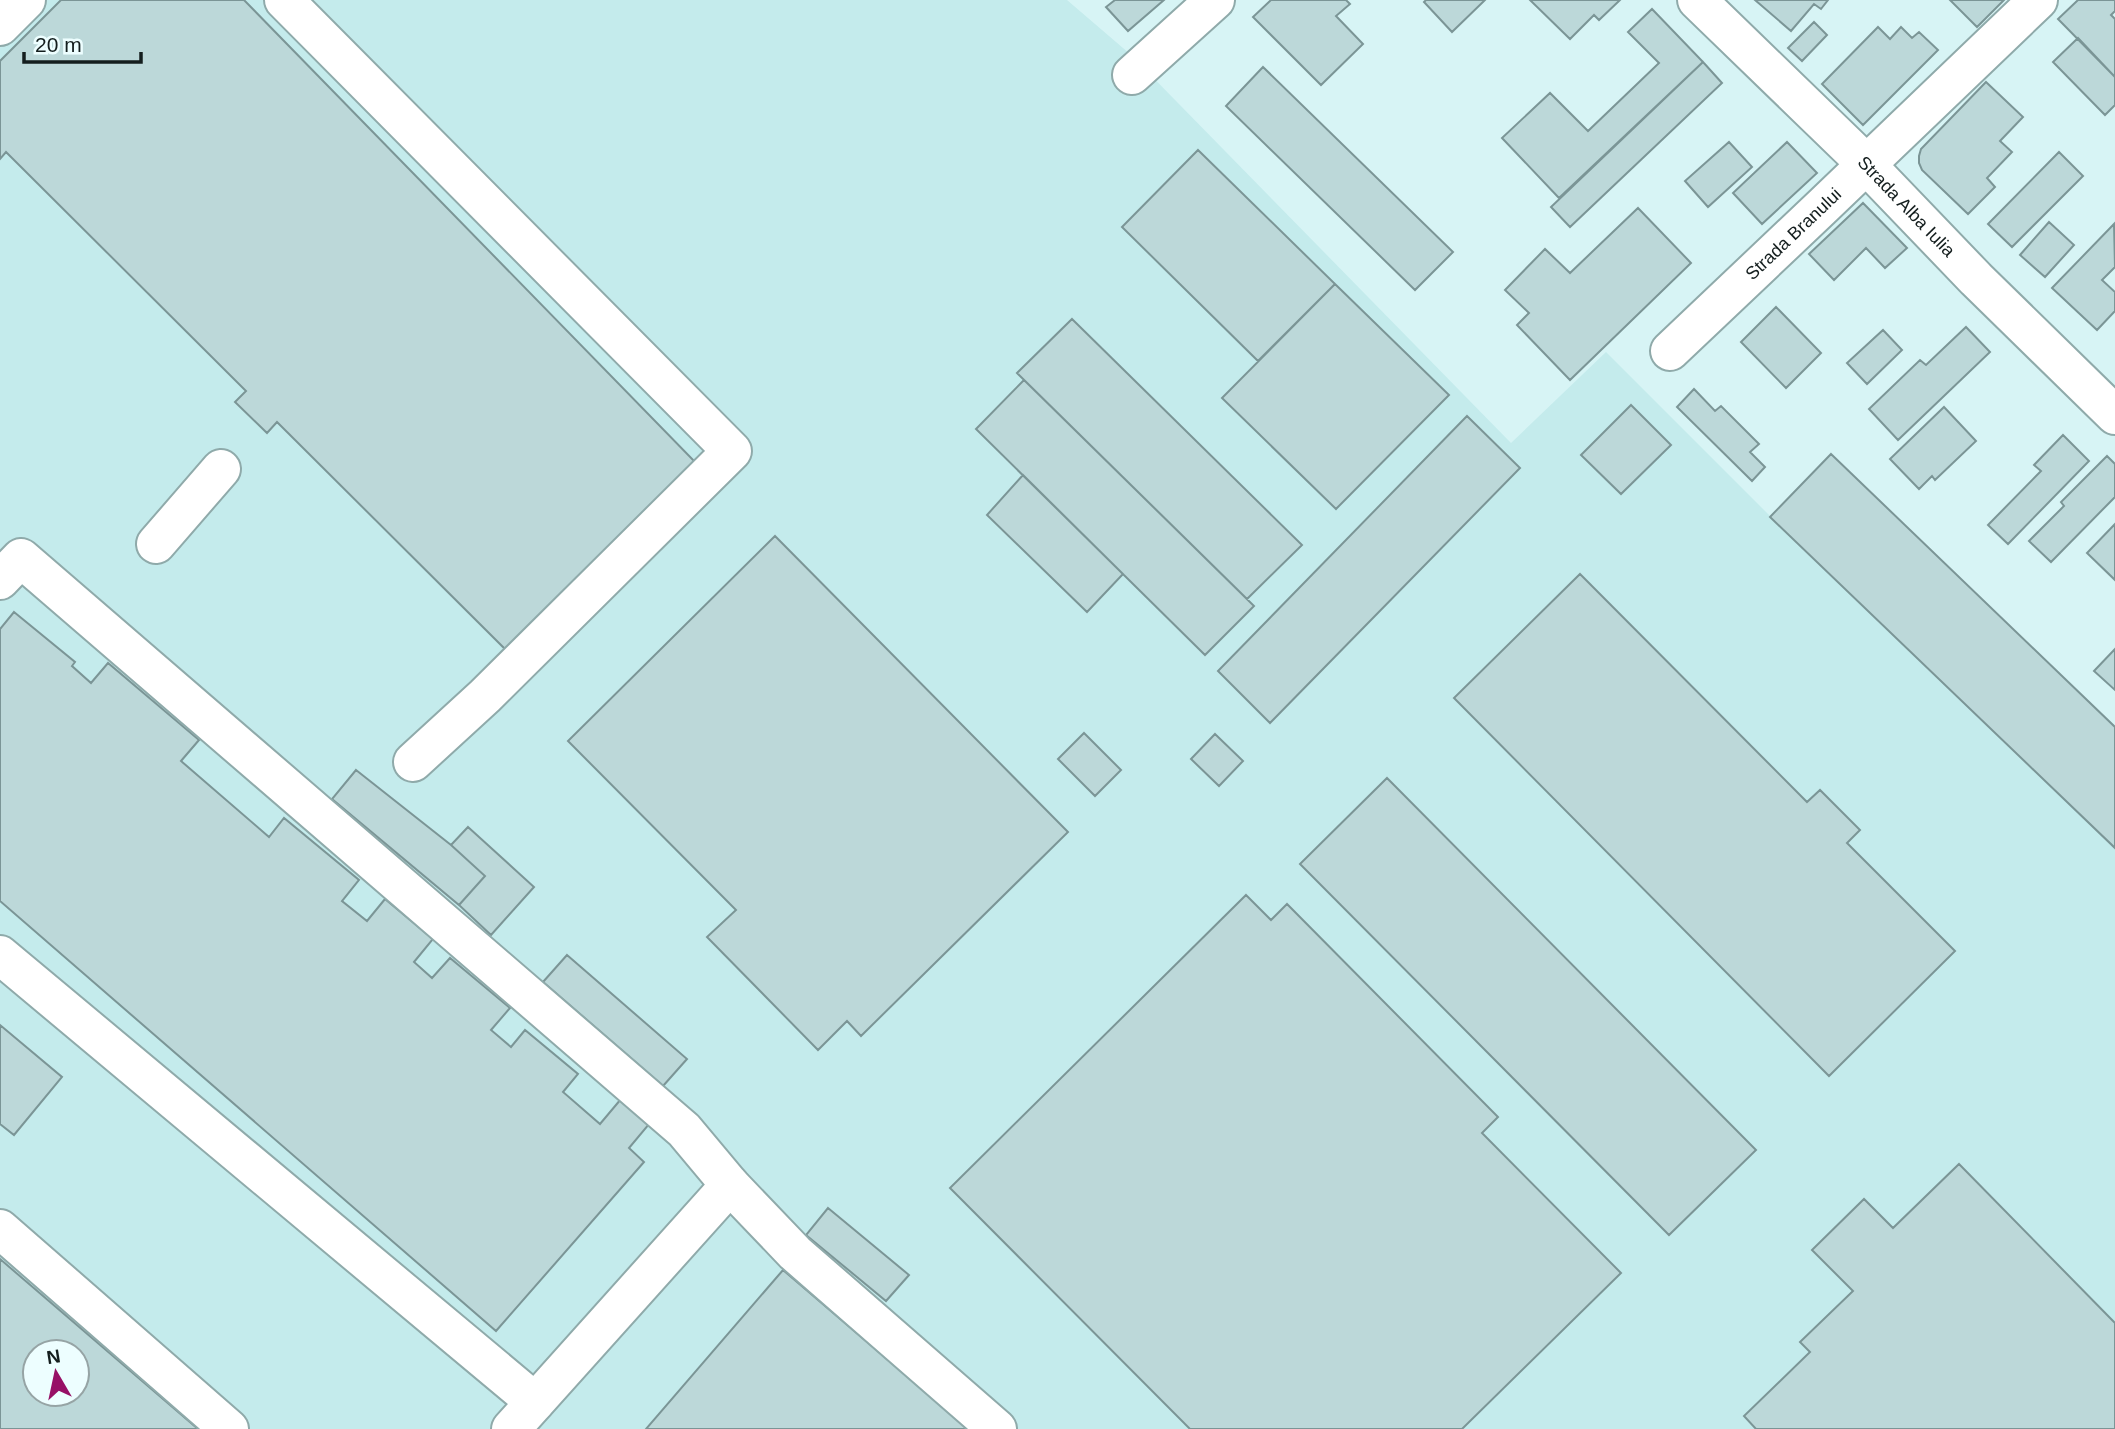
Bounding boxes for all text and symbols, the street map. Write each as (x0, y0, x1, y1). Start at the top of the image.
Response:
scale bar (24, 21, 142, 65)
text: 20 m (35, 33, 82, 56)
street label: Strada Alba Iulia (1854, 152, 1960, 261)
street label: Strada Branului (1741, 184, 1845, 284)
north arrow (21, 1338, 91, 1408)
text: N (45, 1345, 62, 1368)

